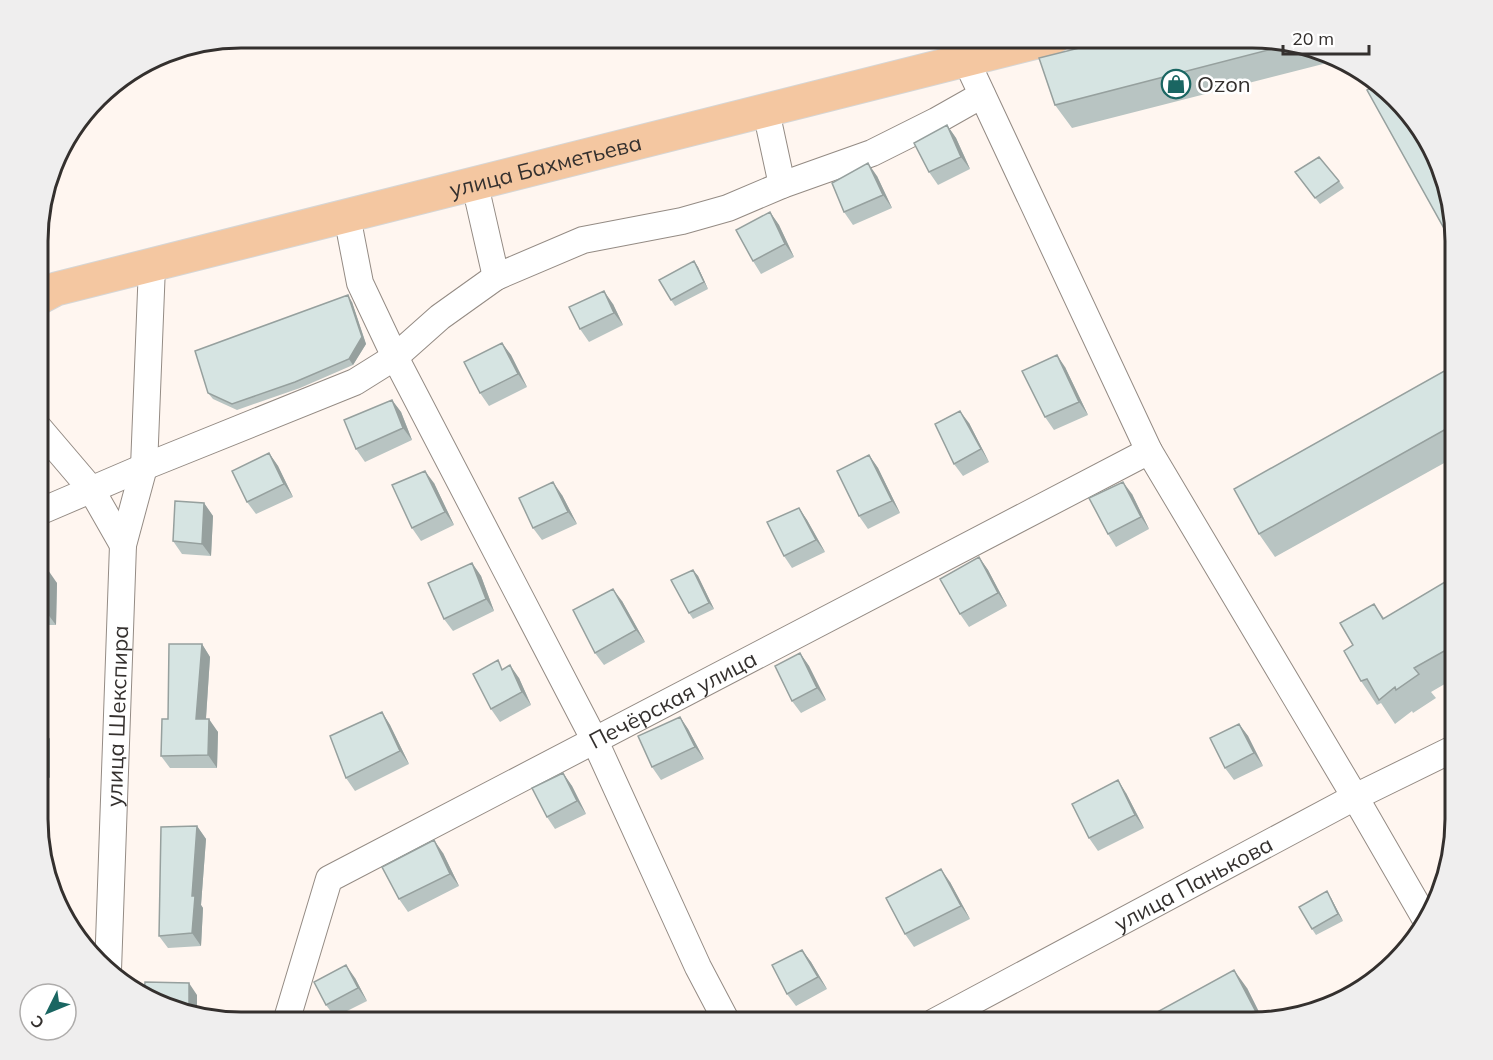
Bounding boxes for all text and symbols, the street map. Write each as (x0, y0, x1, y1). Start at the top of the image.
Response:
scale bar (1283, 18, 1368, 56)
text: 20 m (1292, 27, 1334, 50)
shop icon: Ozon (1160, 68, 1192, 100)
place label: Ozon (1197, 70, 1251, 98)
street label: улица Бахметьева (446, 128, 645, 203)
street label: улица Шекспира (100, 625, 134, 808)
street label: Печёрская улица (584, 644, 761, 755)
street label: улица Панькова (1109, 830, 1277, 937)
north arrow (18, 982, 78, 1042)
text: С (26, 1011, 48, 1033)

